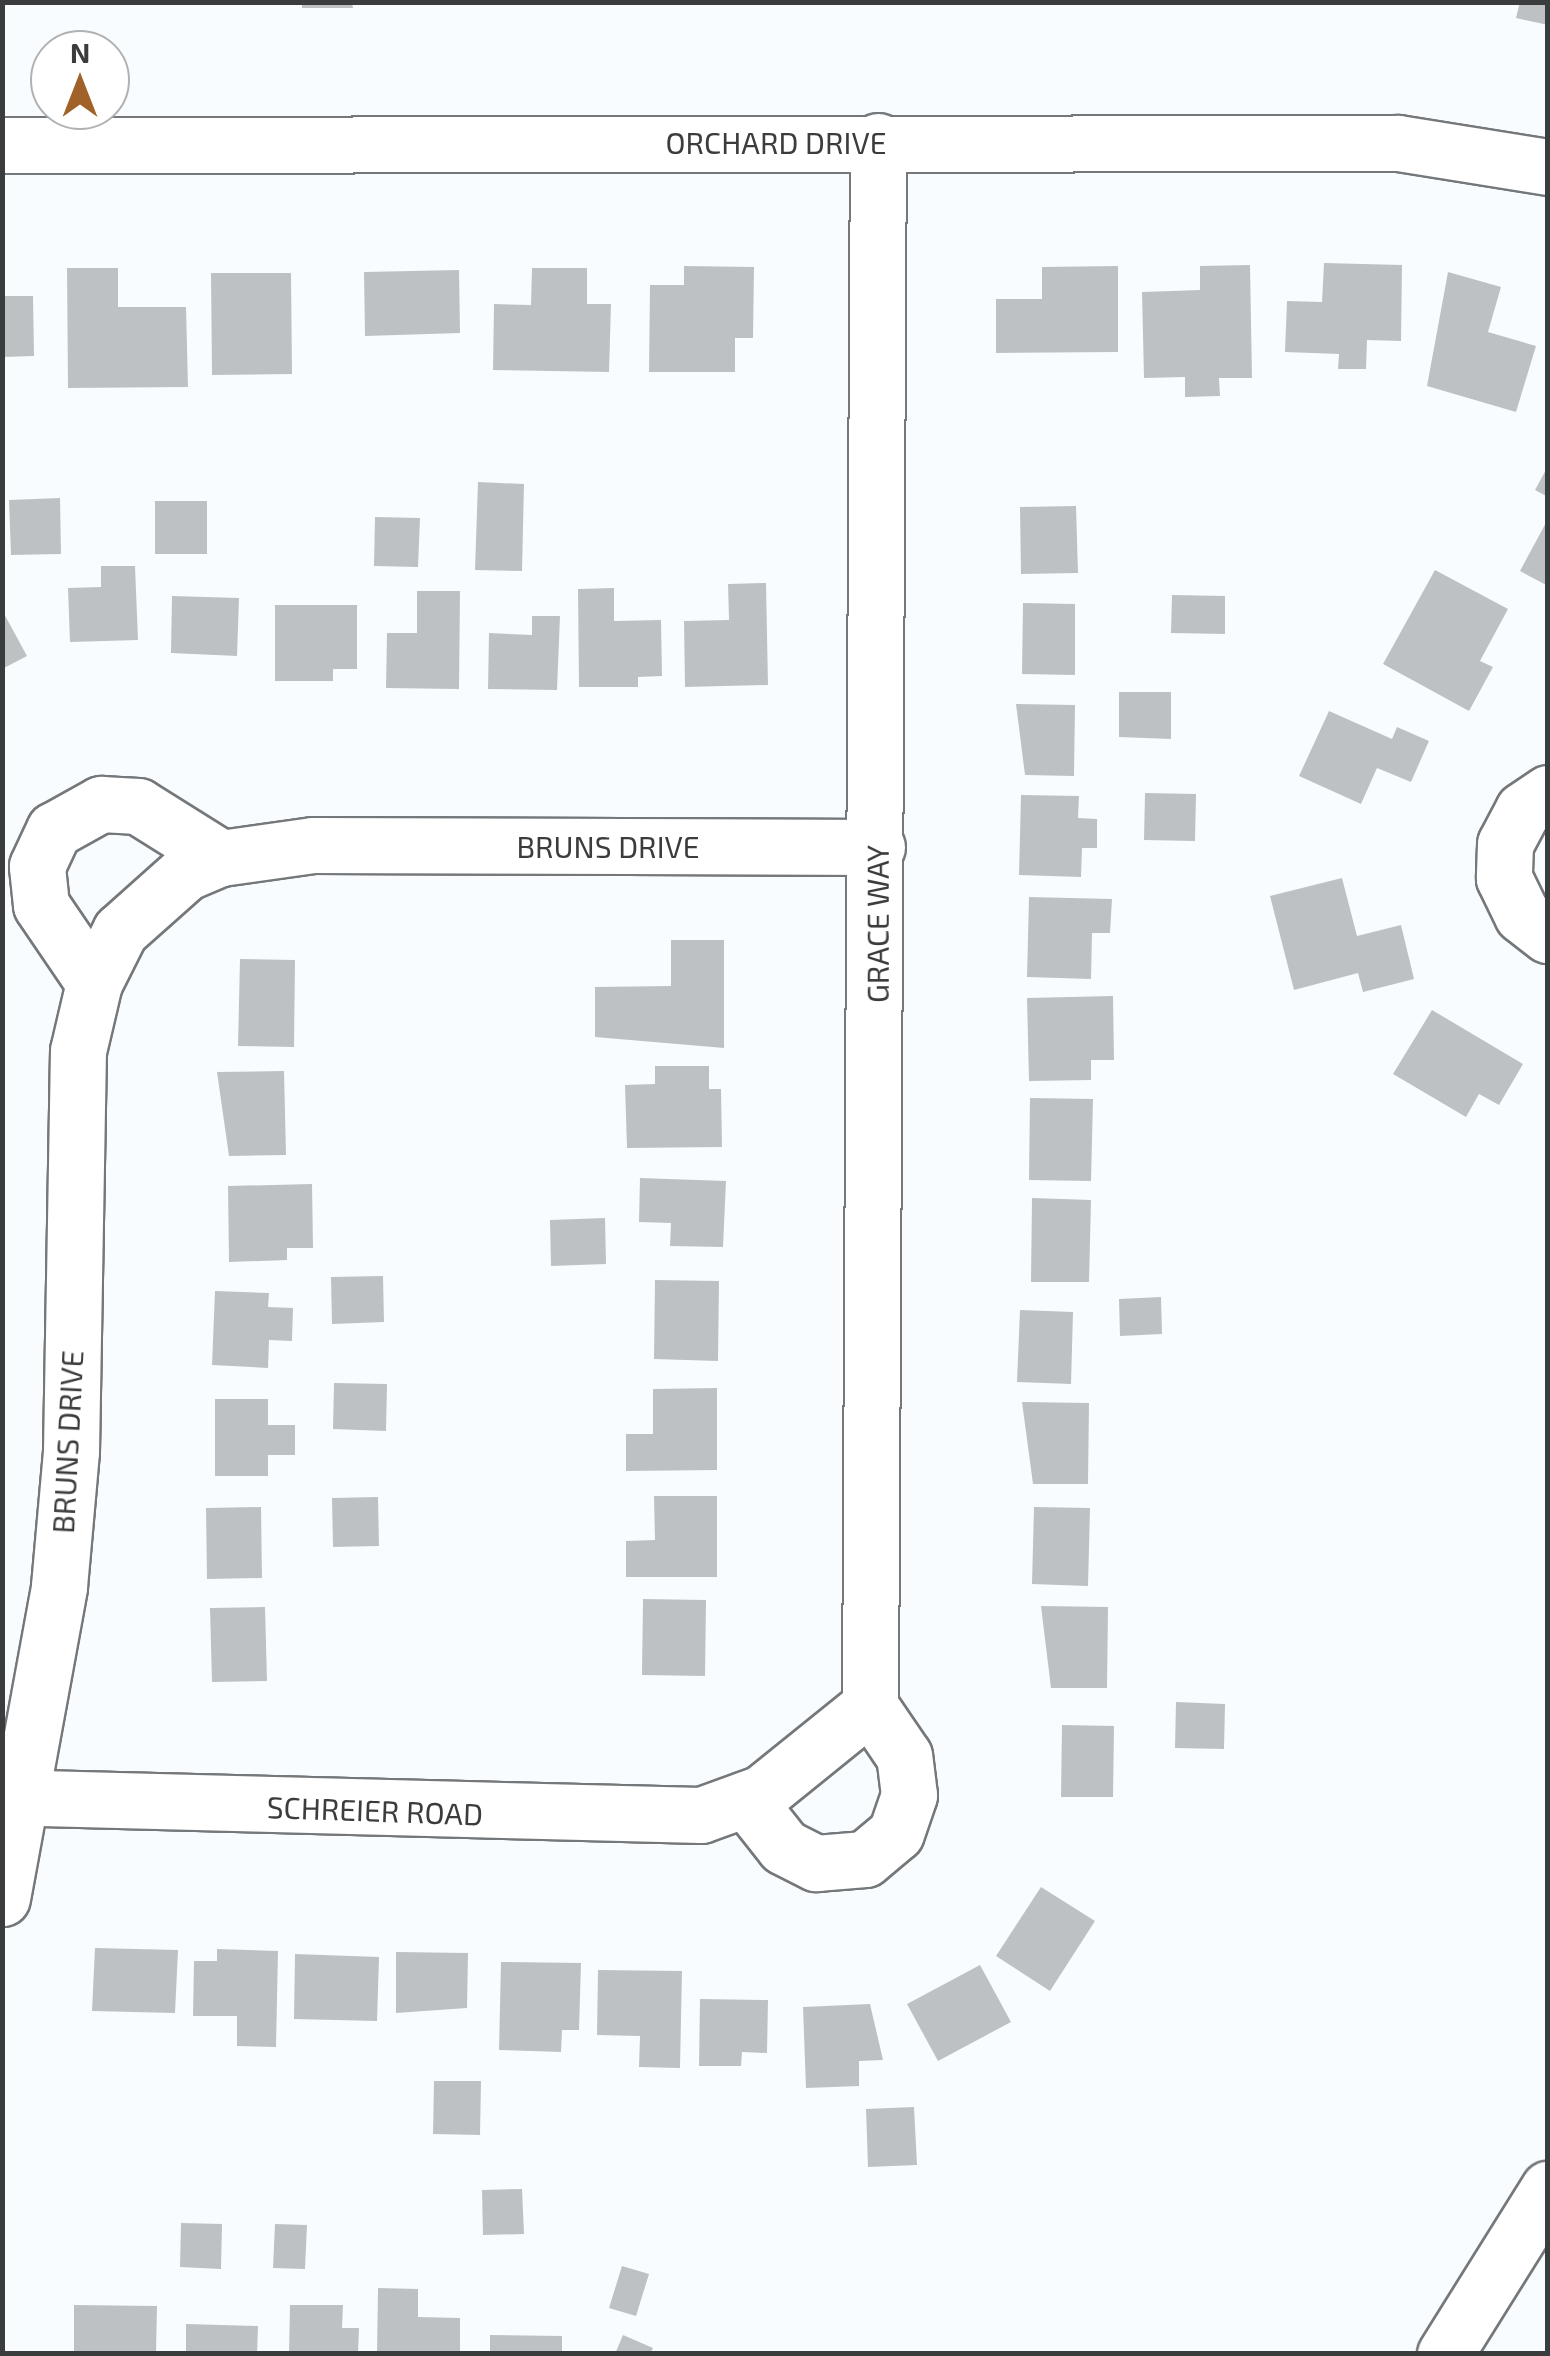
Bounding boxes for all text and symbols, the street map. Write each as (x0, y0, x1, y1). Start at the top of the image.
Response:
north arrow (30, 30, 130, 130)
text: N (70, 35, 90, 69)
street label: ORCHARD DRIVE (666, 124, 886, 160)
street label: BRUNS DRIVE (516, 828, 700, 864)
street label: GRACE WAY (859, 845, 895, 1003)
street label: BRUNS DRIVE (44, 1350, 90, 1534)
street label: SCHREIER ROAD (266, 1788, 484, 1832)

